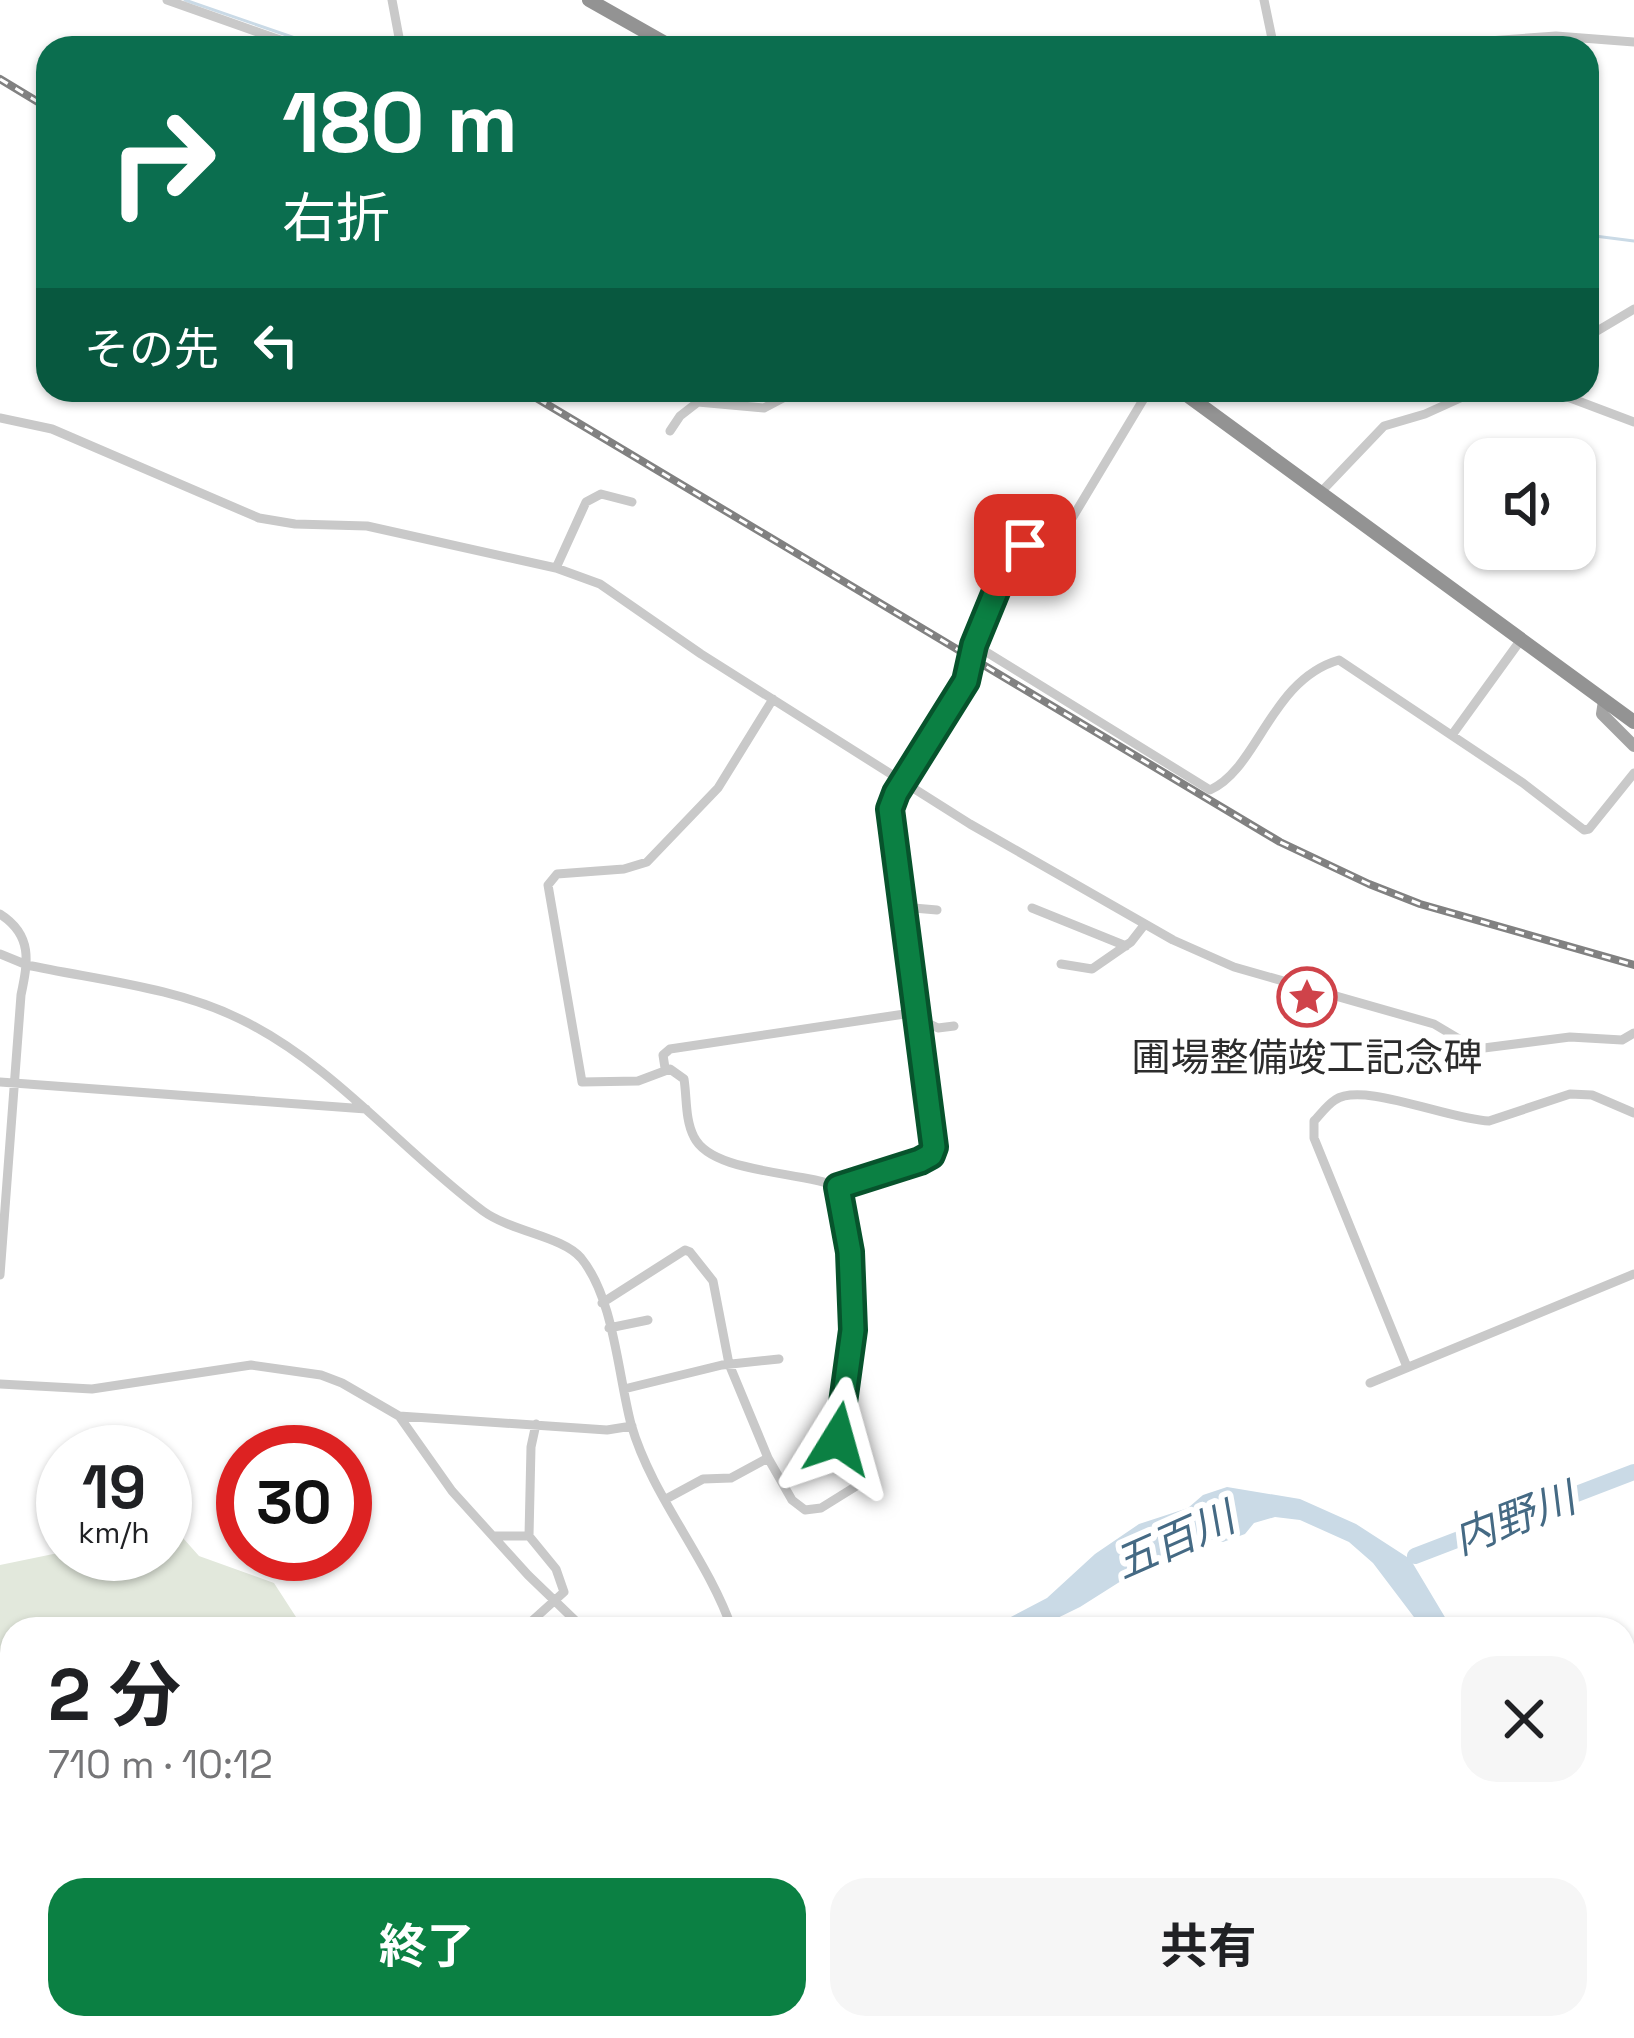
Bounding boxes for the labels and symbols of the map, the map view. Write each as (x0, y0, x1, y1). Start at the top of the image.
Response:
pin (974, 494, 1076, 596)
place icon: 圃場整備竣工記念碑 (1276, 966, 1338, 1028)
place label: 圃場整備竣工記念碑 (1131, 1033, 1483, 1082)
position arrow (775, 1376, 901, 1502)
speed limit sign: 30 (216, 1425, 372, 1581)
water label: 内野川 (1446, 1470, 1586, 1566)
water label: 五百川 (1106, 1489, 1246, 1590)

